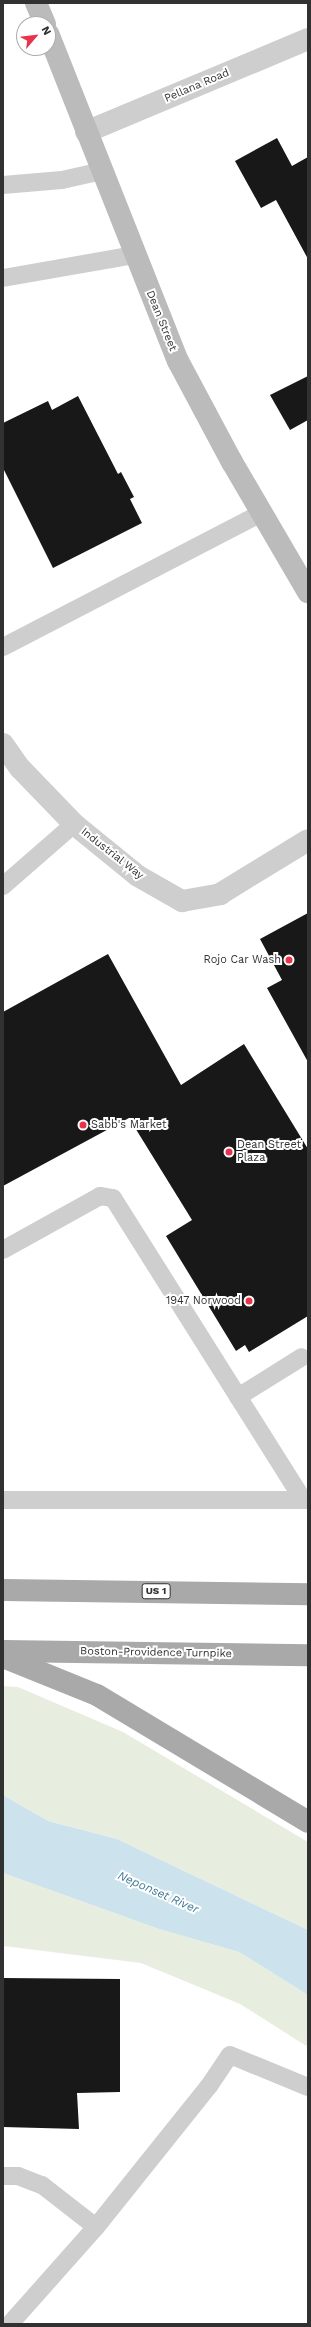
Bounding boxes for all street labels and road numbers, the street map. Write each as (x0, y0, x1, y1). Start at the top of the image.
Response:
street label: Pellana Road (162, 66, 232, 106)
street label: Dean Street (143, 289, 179, 353)
street label: Industrial Way (78, 825, 146, 883)
road number: US 1 (141, 1583, 171, 1599)
street label: Boston-Providence Turnpike (80, 1645, 232, 1661)

